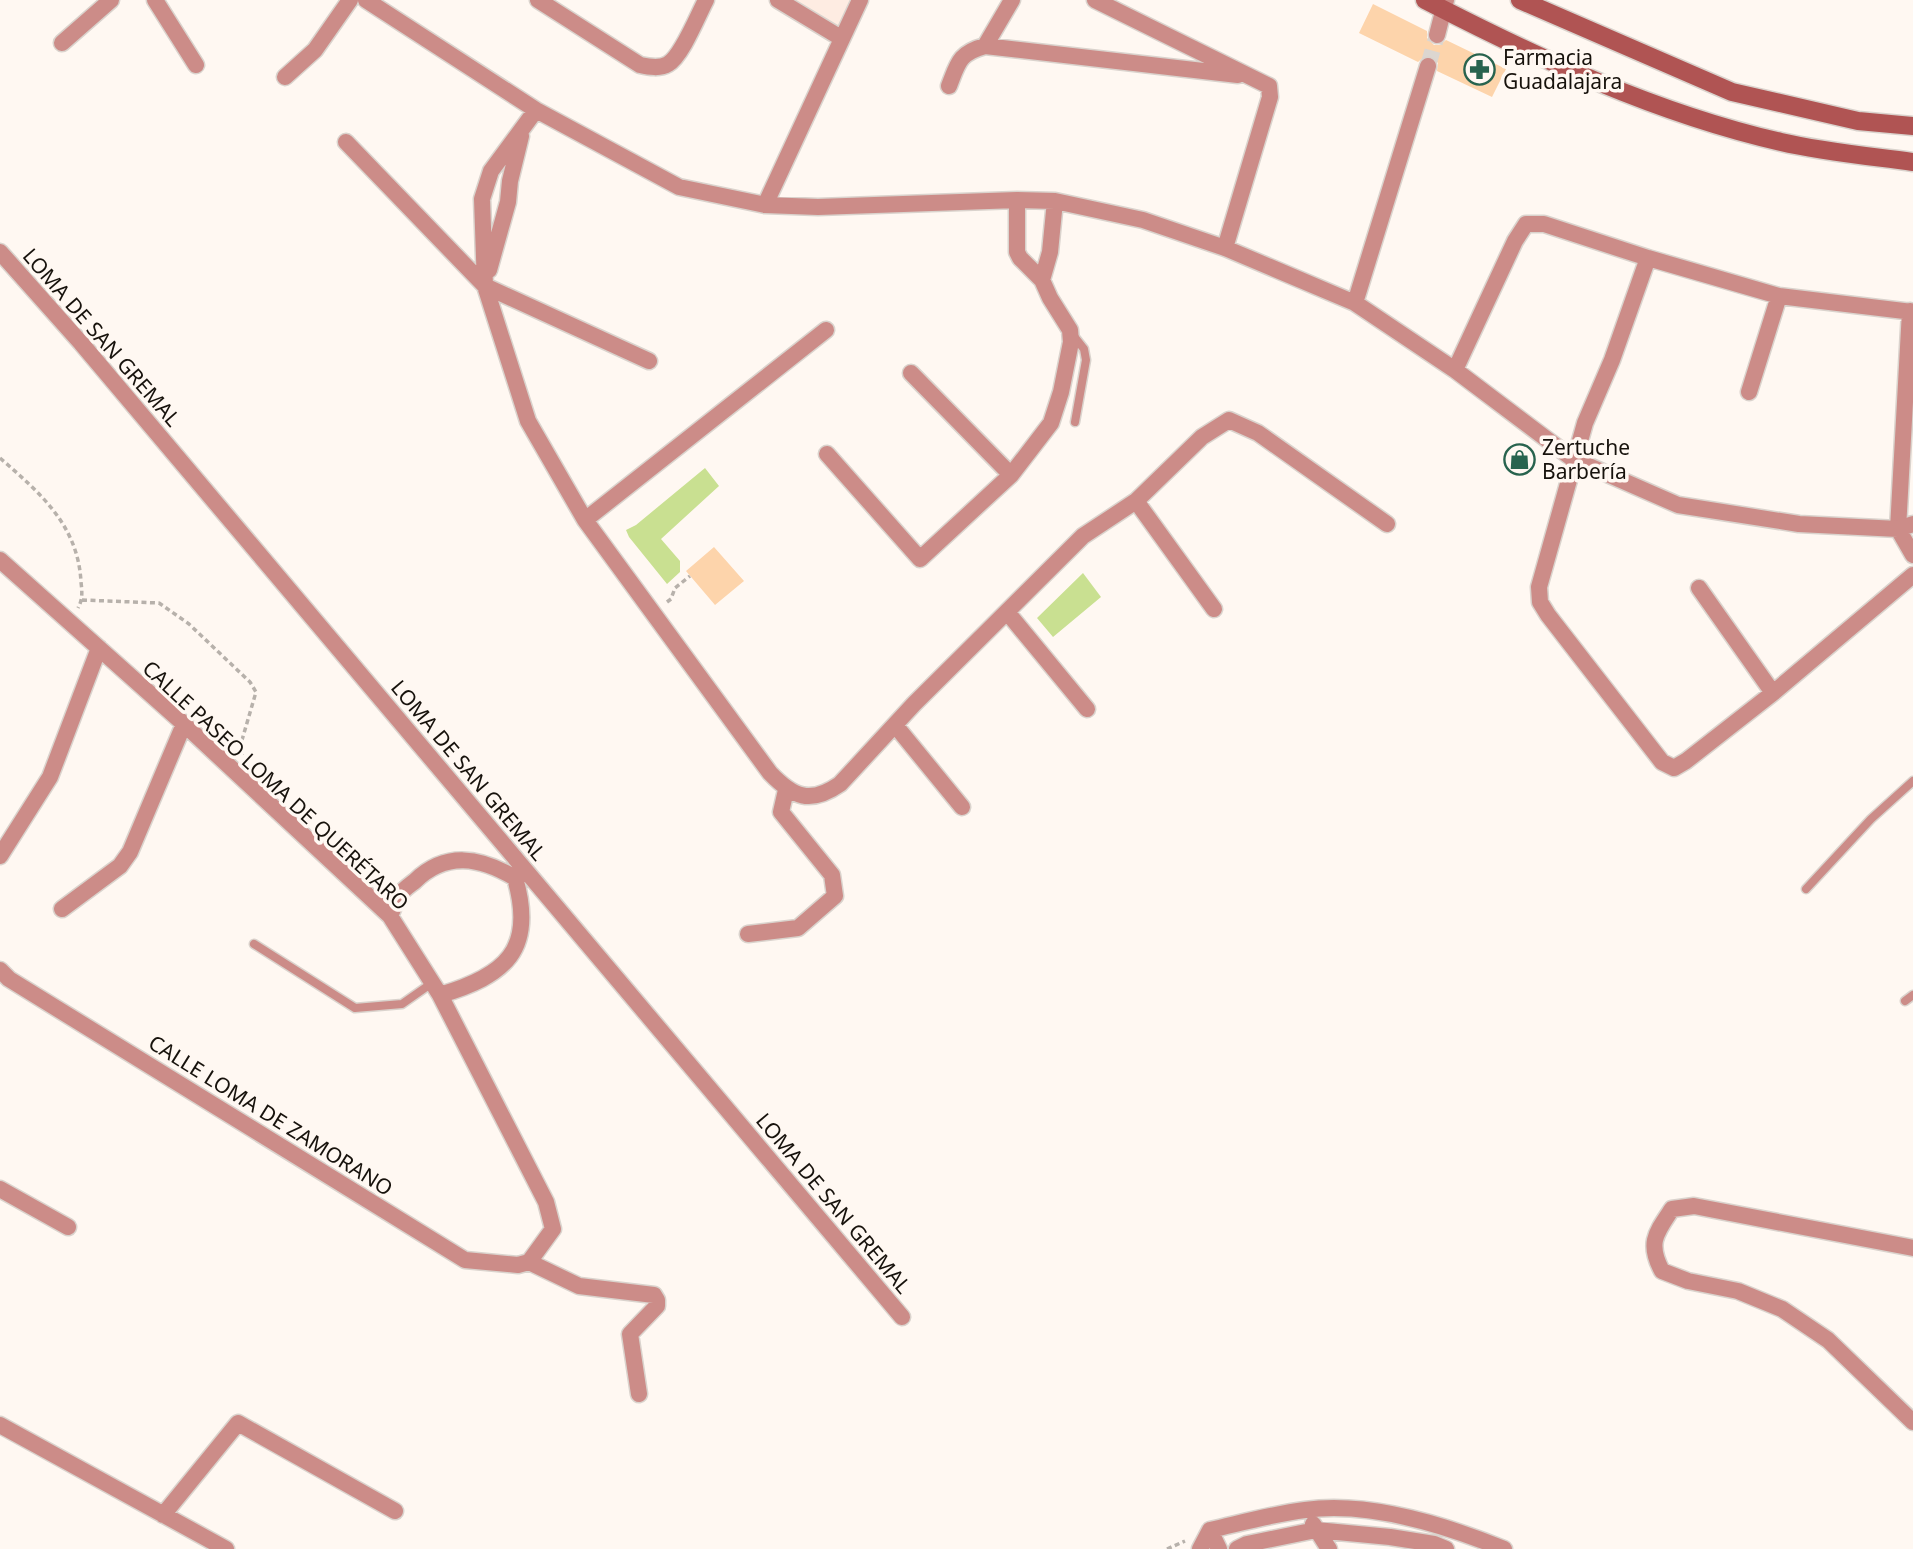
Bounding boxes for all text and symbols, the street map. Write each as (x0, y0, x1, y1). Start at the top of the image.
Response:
place label: Farmacia Guadalajara (1503, 43, 1622, 95)
pharmacy icon: Farmacia Guadalajara (1463, 52, 1497, 86)
street label: LOMA DE SAN GREMAL (17, 242, 187, 432)
place label: Zertuche Barbería (1542, 433, 1630, 485)
shop icon: Zertuche Barbería (1502, 442, 1536, 476)
street label: CALLE PASEO LOMA DE QUERÉTARO (137, 654, 415, 916)
street label: LOMA DE SAN GREMAL (385, 674, 553, 866)
street label: CALLE LOMA DE ZAMORANO (144, 1028, 398, 1202)
street label: LOMA DE SAN GREMAL (750, 1107, 918, 1299)

